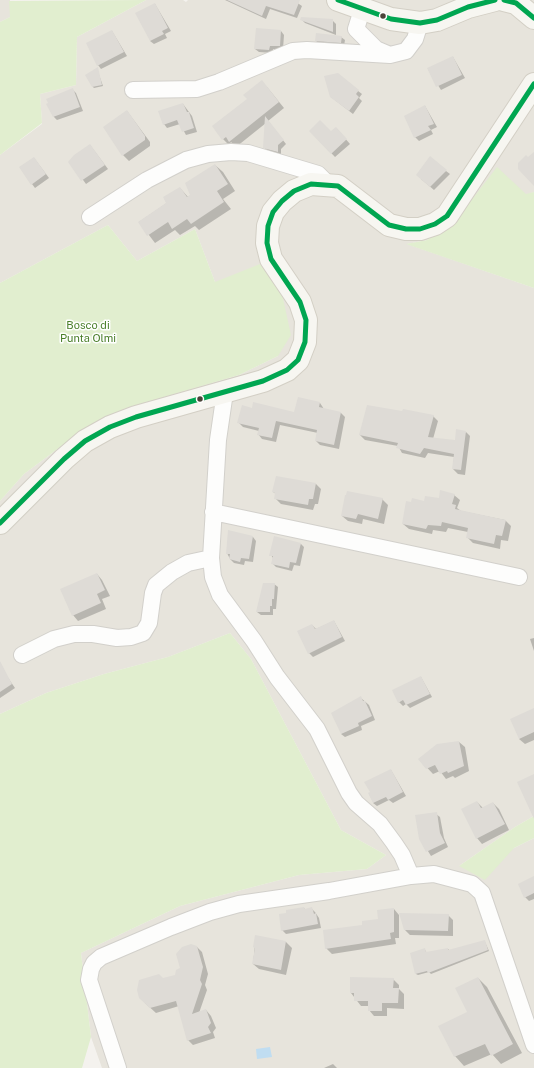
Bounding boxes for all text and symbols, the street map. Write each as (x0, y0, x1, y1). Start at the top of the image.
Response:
unlabelled marker (378, 11, 388, 21)
park label: Bosco di Punta Olmi (60, 319, 116, 345)
unlabelled marker (195, 394, 205, 404)

